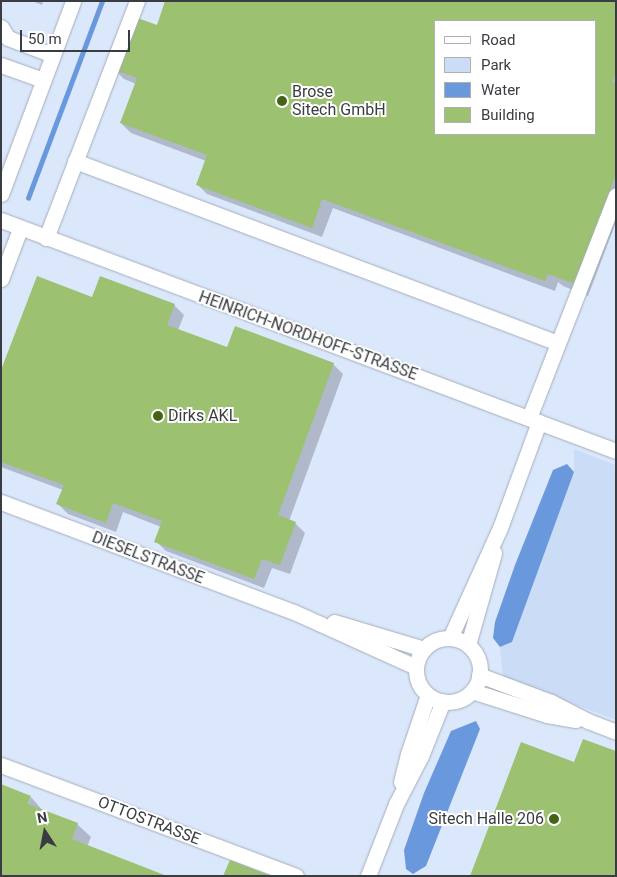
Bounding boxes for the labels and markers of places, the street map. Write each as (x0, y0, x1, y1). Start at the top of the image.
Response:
place label: Brose Sitech GmbH (292, 82, 386, 120)
marker: Brose Sitech GmbH (276, 95, 288, 107)
place label: Dirks AKL (168, 406, 237, 426)
marker: Dirks AKL (152, 410, 164, 422)
place label: Sitech Halle 206 (428, 809, 544, 829)
marker: Sitech Halle 206 (548, 813, 560, 825)

